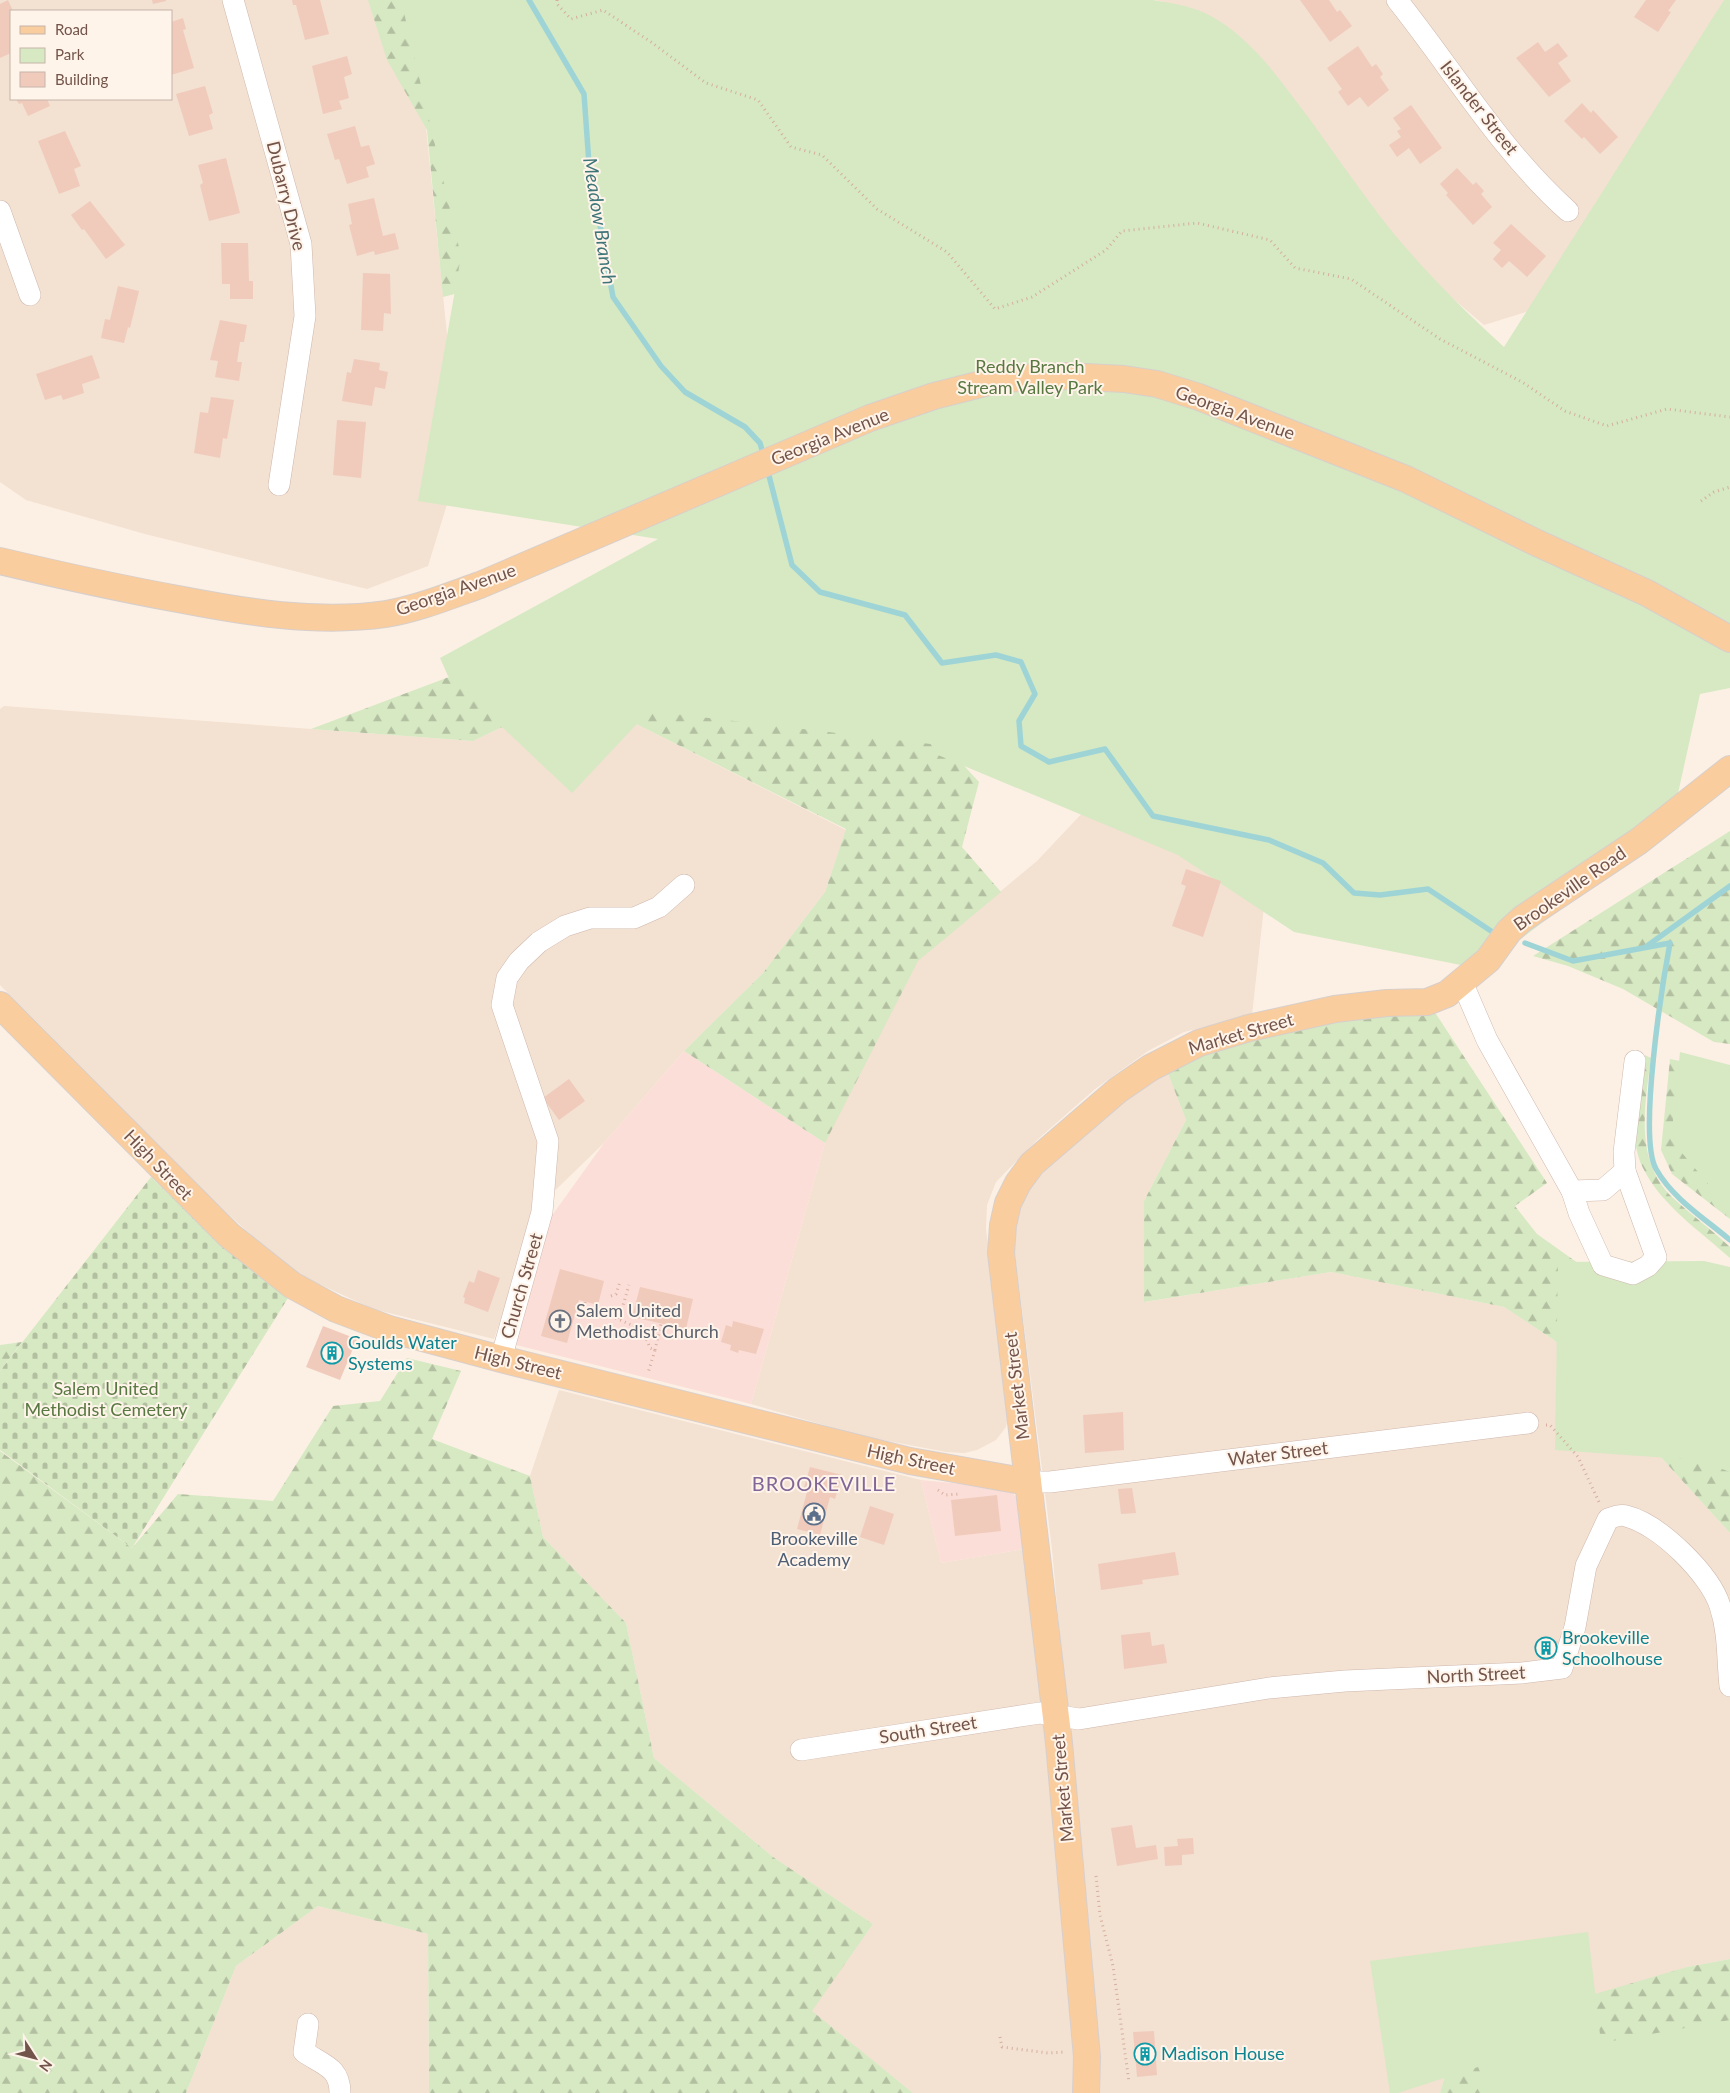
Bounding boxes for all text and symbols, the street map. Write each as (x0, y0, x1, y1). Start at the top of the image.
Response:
legend (10, 10, 172, 100)
text: Road (55, 20, 88, 38)
text: Park (55, 45, 85, 63)
street label: Islander Street (1436, 56, 1524, 159)
text: Building (55, 70, 108, 88)
street label: Dubarry Drive (263, 139, 311, 253)
water label: Meadow Branch (579, 156, 622, 286)
park label: Reddy Branch Stream Valley Park (957, 355, 1104, 398)
street label: Georgia Avenue (1173, 380, 1298, 444)
street label: Georgia Avenue (767, 402, 892, 470)
street label: Georgia Avenue (393, 558, 519, 620)
street label: Brookeville Road (1509, 841, 1630, 935)
street label: Market Street (1186, 1007, 1296, 1059)
street label: High Street (120, 1125, 198, 1204)
street label: Church Street (495, 1230, 547, 1341)
place label: Salem United Methodist Church (576, 1299, 719, 1342)
church icon: Salem United Methodist Church (548, 1309, 572, 1333)
street label: Market Street (998, 1330, 1034, 1441)
place label: Goulds Water Systems (348, 1331, 457, 1374)
building icon: Goulds Water Systems (320, 1341, 344, 1365)
street label: High Street (472, 1341, 565, 1384)
park label: Salem United Methodist Cemetery (24, 1377, 188, 1420)
street label: Water Street (1227, 1436, 1330, 1470)
street label: High Street (865, 1439, 958, 1479)
district label: BROOKEVILLE (752, 1471, 896, 1495)
public building icon: Brookeville Academy (802, 1502, 826, 1526)
place label: Brookeville Academy (770, 1527, 858, 1570)
place label: Brookeville Schoolhouse (1562, 1626, 1663, 1669)
building icon: Brookeville Schoolhouse (1534, 1636, 1558, 1660)
street label: North Street (1426, 1660, 1526, 1688)
street label: South Street (878, 1710, 979, 1748)
street label: Market Street (1046, 1733, 1078, 1843)
north arrow (10, 2033, 60, 2083)
building icon: Madison House (1133, 2042, 1157, 2066)
place label: Madison House (1161, 2042, 1284, 2064)
text: N (36, 2057, 56, 2075)

